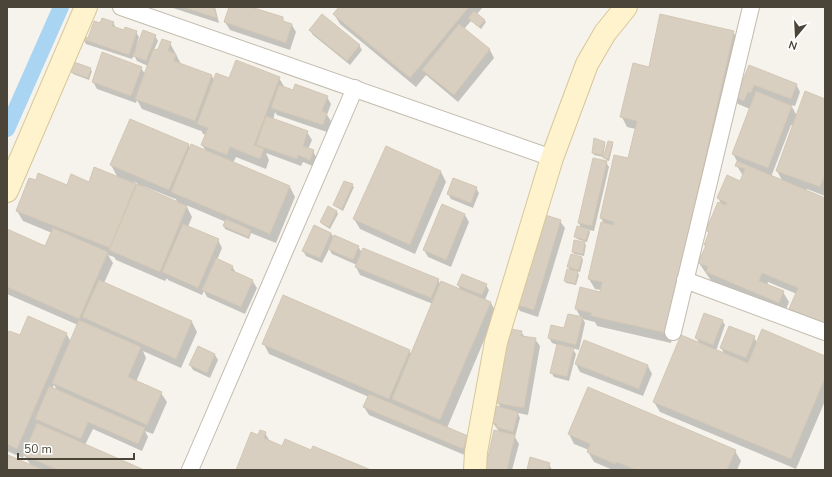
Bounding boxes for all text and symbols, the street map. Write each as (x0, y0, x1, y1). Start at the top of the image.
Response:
north arrow (776, 16, 816, 56)
text: N (787, 37, 799, 53)
scale bar (18, 435, 134, 461)
text: 50 m (24, 441, 52, 457)

